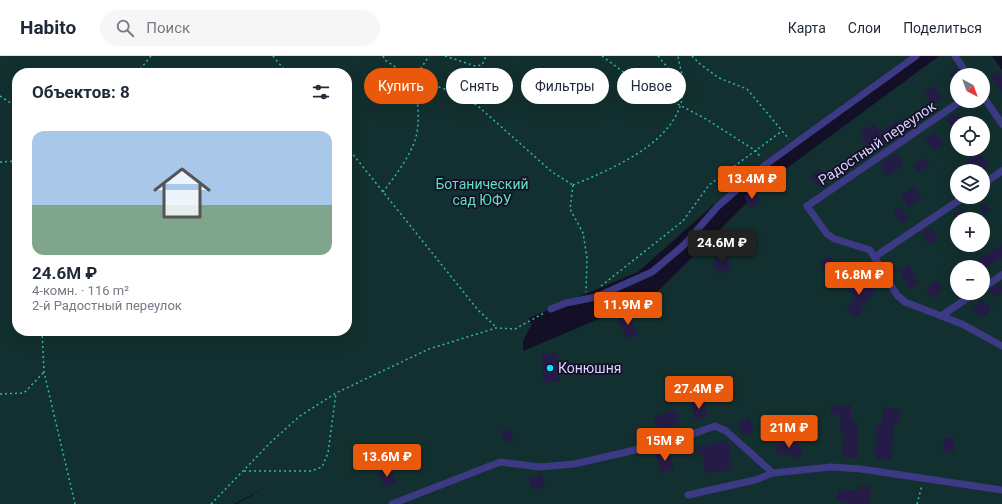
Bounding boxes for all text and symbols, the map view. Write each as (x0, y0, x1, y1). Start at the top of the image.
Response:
search box (100, 10, 380, 46)
text: Habito (20, 16, 76, 39)
icon: search (114, 17, 136, 39)
text: Поиск (146, 19, 190, 37)
text: Карта (788, 20, 826, 36)
text: Слои (848, 20, 881, 36)
text: Поделиться (903, 20, 982, 36)
chip: Купить (364, 68, 438, 104)
chip: Снять (446, 68, 513, 104)
chip: Фильтры (521, 68, 609, 104)
chip: Новое (617, 68, 686, 104)
north arrow (950, 68, 990, 108)
map controls (950, 68, 990, 300)
icon: filters (310, 81, 332, 103)
text: Объектов: 8 (32, 82, 130, 102)
street label: Радостный переулок (815, 98, 939, 188)
button: locate (950, 116, 990, 156)
icon: home (146, 157, 218, 229)
button: layers (950, 164, 990, 204)
pin: 13.4M ₽ (715, 166, 789, 200)
text: 13.4M ₽ (727, 171, 777, 186)
park label: Ботанический сад ЮФУ (435, 176, 529, 208)
button: + (950, 212, 990, 252)
pin: 24.6M ₽ (685, 230, 759, 264)
text: 24.6M ₽ (697, 235, 747, 250)
button: − (950, 260, 990, 300)
pin: 16.8M ₽ (822, 262, 896, 296)
text: 24.6M ₽ (32, 263, 97, 283)
text: 16.8M ₽ (834, 267, 884, 282)
text: 4-комн. · 116 m² (32, 283, 129, 298)
pin: 11.9M ₽ (591, 292, 665, 326)
text: 11.9M ₽ (603, 297, 653, 312)
text: 2-й Радостный переулок (32, 298, 182, 313)
place label: Конюшня (558, 360, 621, 376)
marker: Конюшня (545, 363, 555, 373)
pin: 27.4M ₽ (662, 376, 736, 410)
text: 27.4M ₽ (674, 381, 724, 396)
pin: 21M ₽ (761, 415, 817, 449)
text: 21M ₽ (770, 420, 808, 435)
pin: 15M ₽ (637, 428, 693, 462)
text: 15M ₽ (646, 433, 684, 448)
pin: 13.6M ₽ (350, 444, 424, 478)
text: 13.6M ₽ (362, 449, 412, 464)

